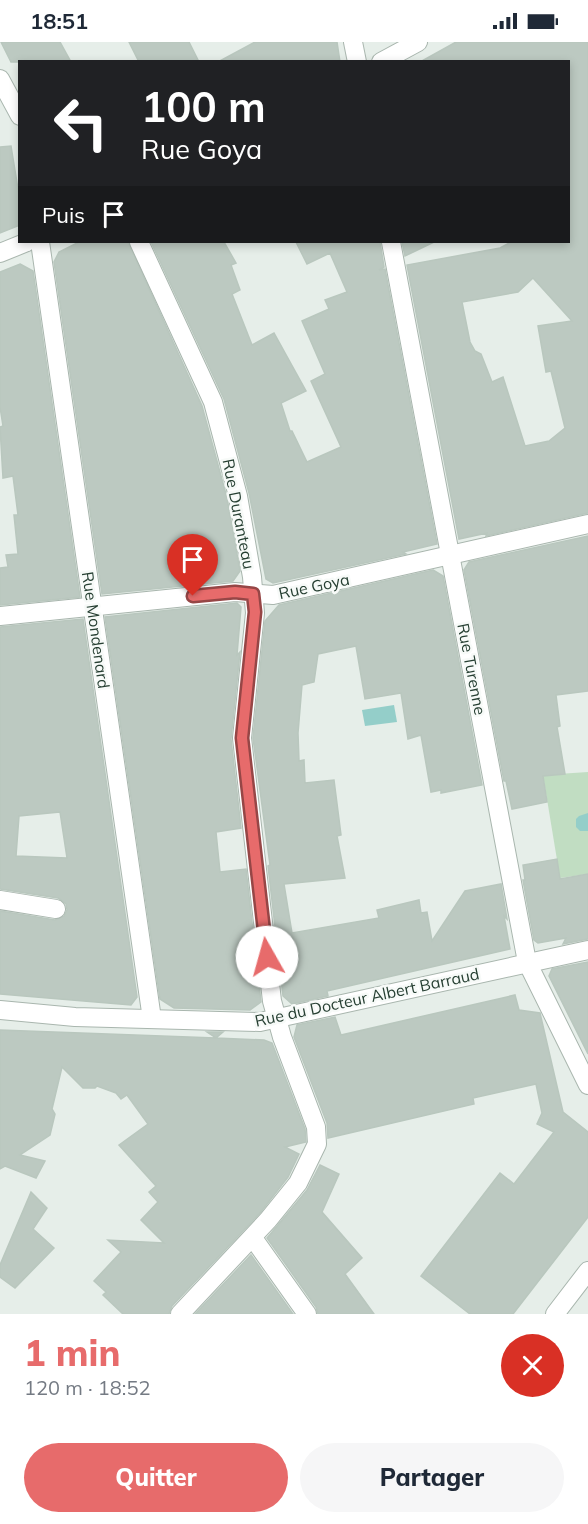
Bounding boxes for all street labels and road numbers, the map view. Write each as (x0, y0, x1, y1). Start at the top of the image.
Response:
street label: Rue Duranteau (218, 457, 260, 571)
street label: Rue Goya (277, 569, 351, 603)
street label: Rue Mondenard (78, 570, 114, 690)
street label: Rue Turenne (453, 622, 491, 716)
street label: Rue du Docteur Albert Barraud (253, 963, 481, 1031)

